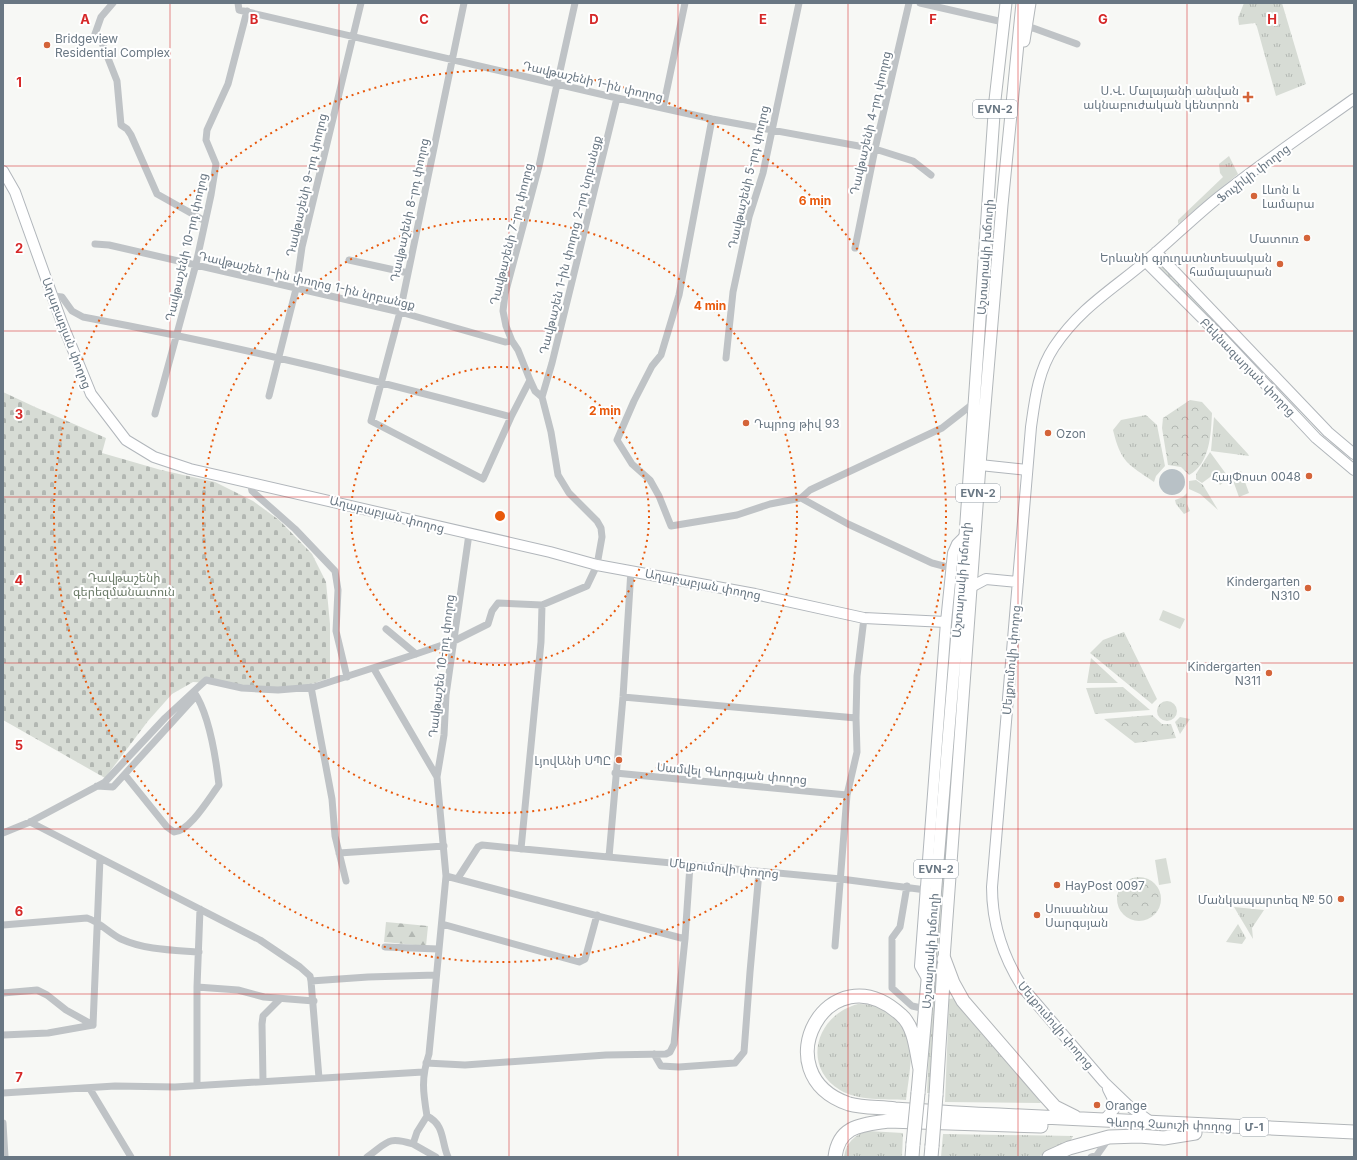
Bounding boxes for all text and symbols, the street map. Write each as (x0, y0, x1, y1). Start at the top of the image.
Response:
text: A (80, 11, 90, 27)
text: B (250, 11, 259, 27)
text: C (419, 11, 429, 27)
text: D (589, 11, 599, 27)
text: E (759, 11, 767, 27)
text: F (929, 11, 937, 27)
text: G (1098, 11, 1108, 27)
text: H (1267, 11, 1277, 27)
place label: Bridgeview Residential Complex (55, 31, 171, 60)
marker: Bridgeview Residential Complex (42, 40, 52, 50)
street label: Դավթաշենի 4-րդ փողոց (846, 50, 894, 196)
street label: Դավթաշենի 1-ին փողոց (521, 58, 665, 104)
text: 1 (16, 74, 22, 90)
place label: Ս.Վ. Մալայանի անվան ակնաբուժական կենտրոն (1083, 83, 1239, 112)
marker: Ս.Վ. Մալայանի անվան ակնաբուժական կենտրոն (1242, 91, 1254, 103)
road number: EVN-2 (973, 100, 1017, 118)
street label: Դավթաշենի 5-րդ փողոց (724, 104, 772, 250)
street label: Դավթաշենի 9-րդ փողոց (282, 112, 330, 258)
street label: Դավթաշեն 1-ին փողոց 2-րդ նրբանցք (535, 134, 605, 356)
street label: Դավթաշենի 8-րդ փողոց (386, 137, 432, 283)
street label: Ֆուչիկի փողոց (1213, 141, 1293, 205)
street label: Դավթաշենի 7-րդ փողոց (486, 161, 536, 307)
street label: Դավթաշենի 10-րդ փողոց (162, 171, 210, 323)
place label: Լևոն և Լամարա (1262, 182, 1314, 211)
marker: Լևոն և Լամարա (1249, 191, 1259, 201)
text: 6 min (799, 193, 831, 208)
street label: Աշտարակի խճուղի (973, 198, 997, 316)
place label: Մատուռ (1249, 231, 1300, 246)
marker: Մատուռ (1302, 233, 1312, 243)
text: 2 (15, 240, 23, 256)
street label: Դավթաշեն 1-ին փողոց 1-ին նրբանցք (197, 248, 417, 312)
place label: Երևանի գյուղատնտեսական համալսարան (1100, 250, 1272, 279)
marker: Երևանի գյուղատնտեսական համալսարան (1275, 259, 1285, 269)
street label: Աղաբաբյան փողոց (39, 275, 95, 391)
text: 4 min (694, 298, 726, 313)
street label: Բեկնազարյան փողոց (1197, 315, 1299, 419)
text: 2 min (589, 403, 621, 418)
text: 3 (15, 406, 23, 422)
place label: Դպրոց թիվ 93 (754, 416, 840, 431)
marker: Դպրոց թիվ 93 (741, 418, 751, 428)
place label: Ozon (1056, 426, 1086, 441)
marker: Ozon (1043, 428, 1053, 438)
place label: ՀայՓոստ 0048 (1212, 469, 1301, 484)
marker: ՀայՓոստ 0048 (1304, 471, 1314, 481)
road number: EVN-2 (956, 484, 1000, 502)
street label: Աղաբաբյան փողոց (328, 492, 446, 536)
centre of rings (493, 509, 507, 523)
street label: Աշտարակի խճուղի (948, 521, 974, 639)
street label: Աղաբաբյան փողոց (644, 565, 762, 603)
park label: Դավթաշենի գերեզմանատուն (73, 570, 175, 599)
text: 4 (15, 572, 24, 588)
place label: Kindergarten N310 (1226, 574, 1300, 603)
marker: Kindergarten N310 (1303, 583, 1313, 593)
street label: Դավթաշեն 10-րդ փողոց (425, 593, 457, 739)
street label: Մելքումովի փողոց (999, 604, 1023, 716)
place label: Kindergarten N311 (1187, 659, 1261, 688)
marker: Kindergarten N311 (1264, 668, 1274, 678)
text: 5 (15, 737, 23, 753)
place label: ԼյովԱնի ՍՊԸ (534, 753, 611, 768)
marker: ԼյովԱնի ՍՊԸ (614, 755, 624, 765)
street label: Սամվել Գևորգյան փողոց (656, 759, 808, 787)
street label: Մելքումովի փողոց (668, 855, 780, 881)
road number: EVN-2 (914, 860, 958, 878)
place label: HayPost 0097 (1065, 878, 1145, 893)
marker: HayPost 0097 (1052, 880, 1062, 890)
street label: Աշտարակի խճուղի (918, 892, 942, 1010)
place label: Մանկապարտեզ № 50 (1198, 892, 1333, 907)
marker: Մանկապարտեզ № 50 (1336, 894, 1346, 904)
place label: Սուսաննա Սարգսյան (1045, 901, 1108, 930)
text: 6 (15, 903, 23, 919)
marker: Սուսաննա Սարգսյան (1032, 910, 1042, 920)
street label: Մելքումովի փողոց (1015, 978, 1097, 1072)
text: 7 (15, 1069, 23, 1085)
place label: Orange (1105, 1098, 1147, 1113)
marker: Orange (1092, 1100, 1102, 1110)
street label: Գևորգ Չաուշի փողոց (1106, 1114, 1232, 1134)
road number: Մ-1 (1240, 1118, 1268, 1136)

